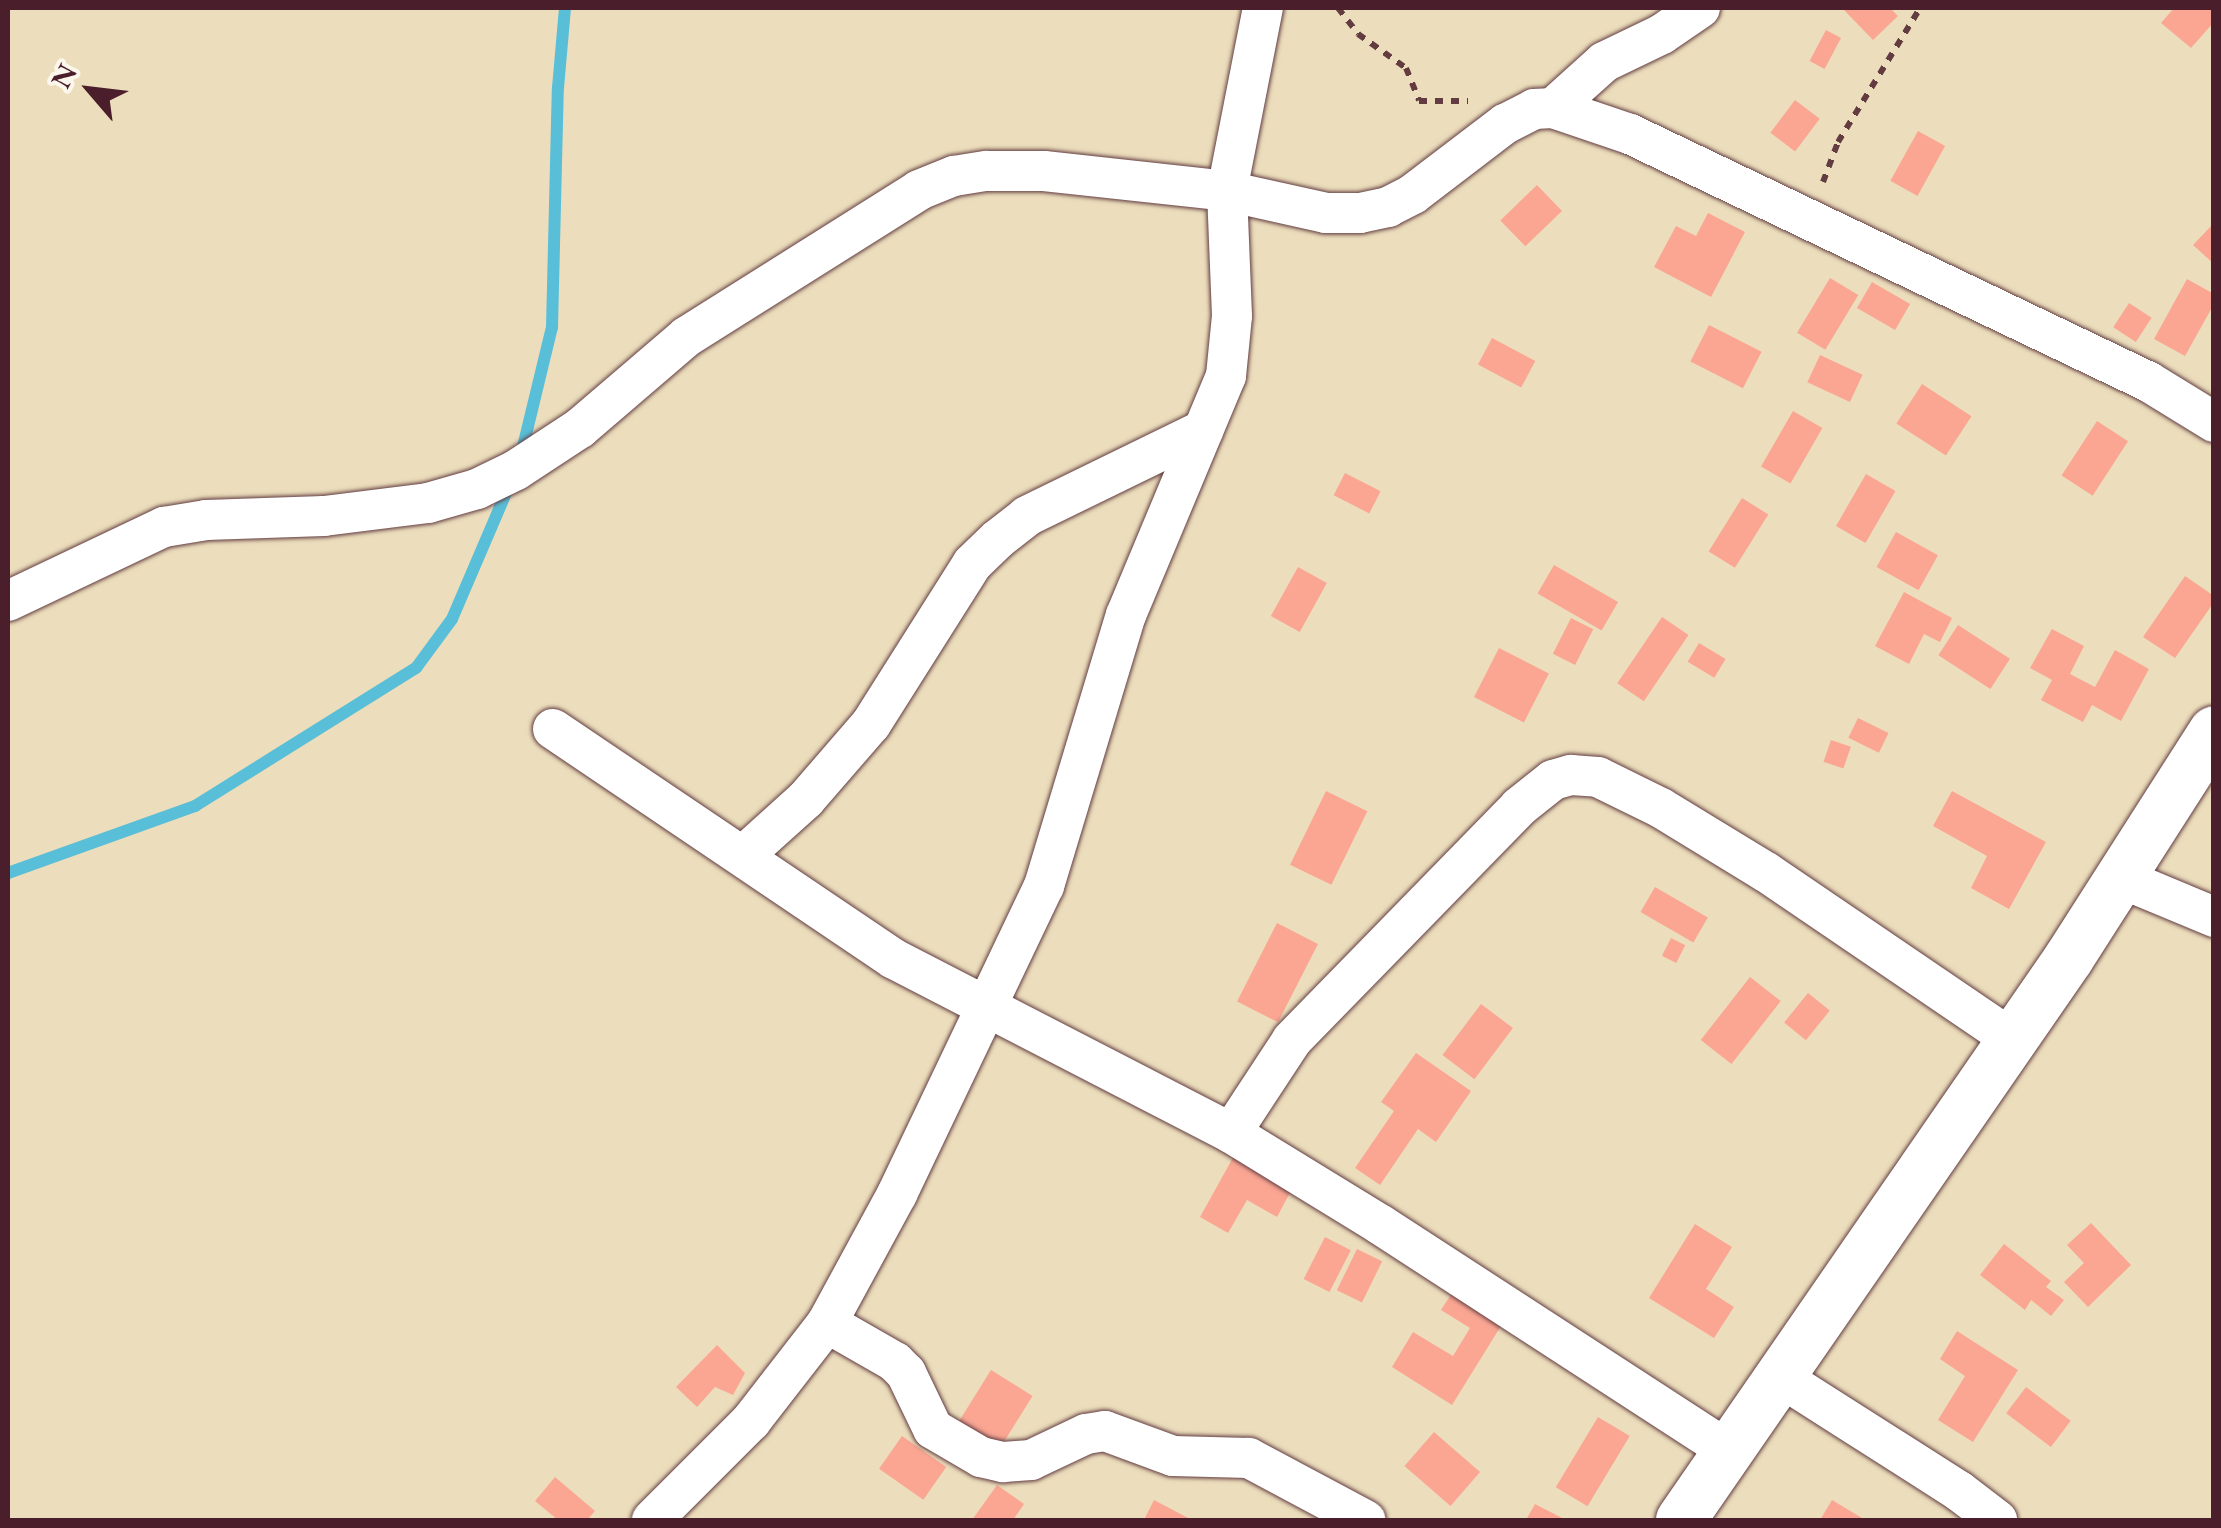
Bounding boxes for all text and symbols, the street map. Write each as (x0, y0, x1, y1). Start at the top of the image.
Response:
north arrow (40, 40, 140, 140)
text: N (42, 57, 85, 94)

